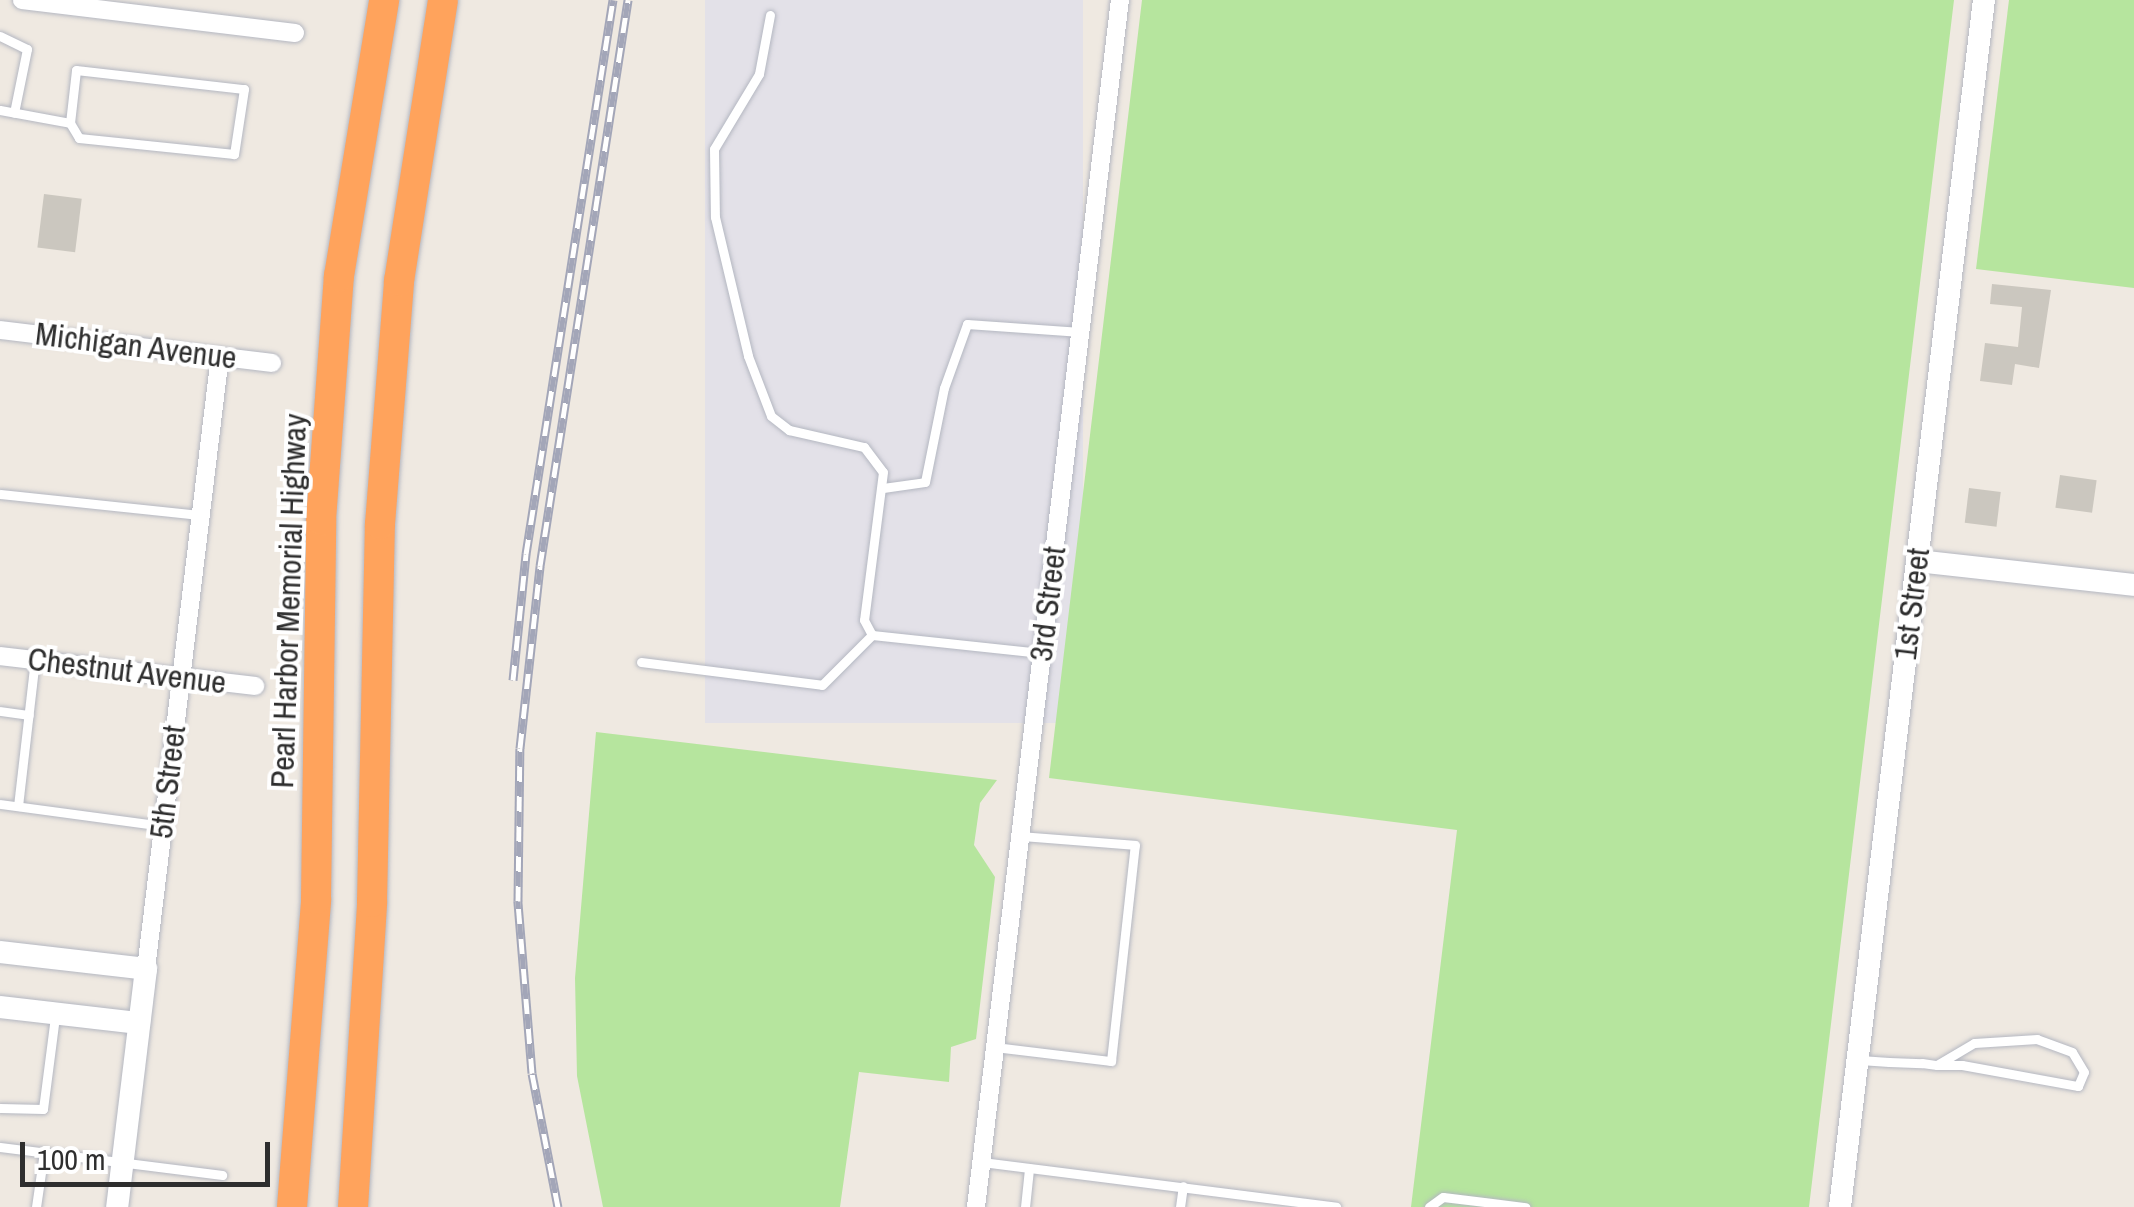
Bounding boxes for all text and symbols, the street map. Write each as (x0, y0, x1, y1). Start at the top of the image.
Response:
street label: Michigan Avenue (33, 315, 239, 377)
street label: Pearl Harbor Memorial Highway (263, 413, 315, 789)
street label: 3rd Street (1022, 544, 1074, 664)
street label: 1st Street (1886, 546, 1938, 662)
street label: Chestnut Avenue (25, 640, 229, 702)
street label: 5th Street (142, 723, 194, 841)
scale bar (25, 1122, 275, 1184)
text: 100 m (37, 1139, 105, 1179)

